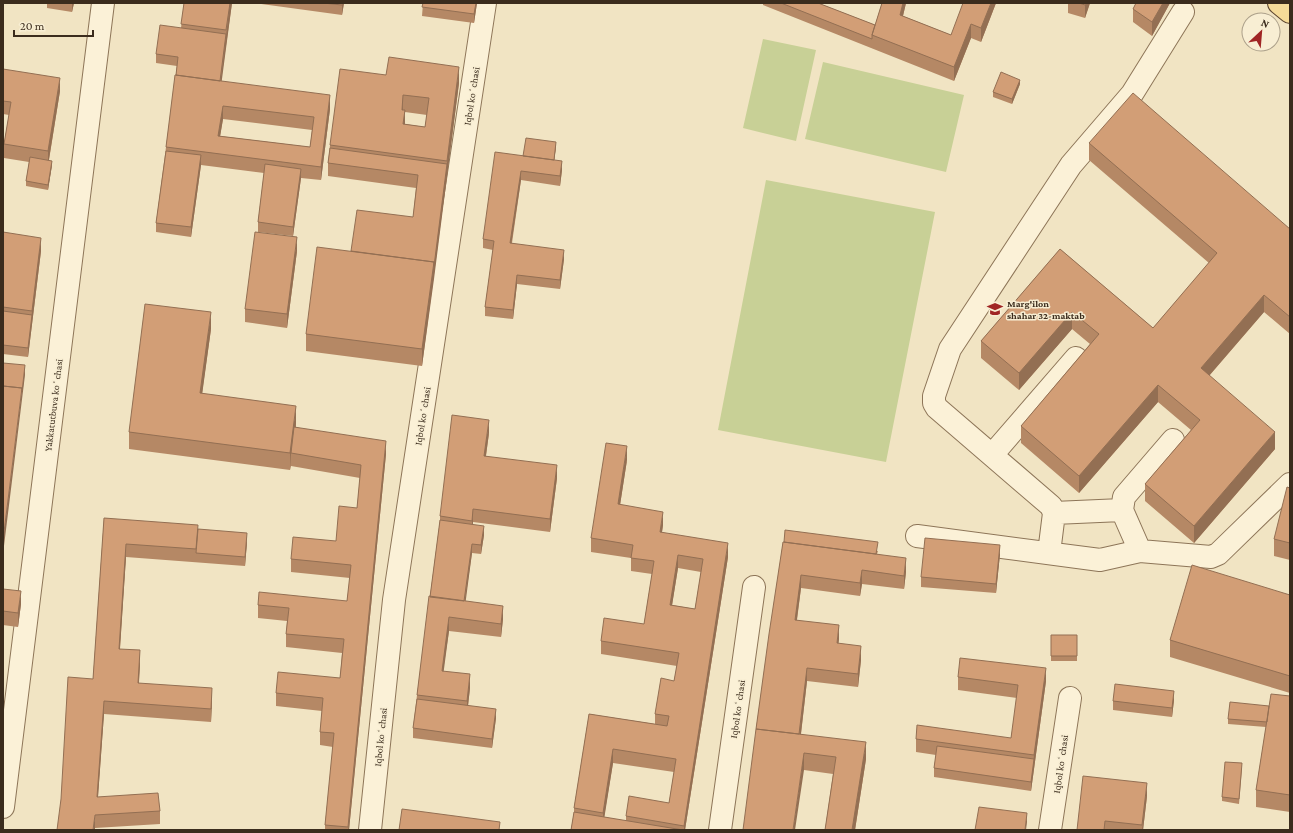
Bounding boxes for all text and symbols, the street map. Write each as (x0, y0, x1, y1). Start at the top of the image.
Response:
scale bar (14, 12, 93, 38)
north arrow (1241, 12, 1281, 52)
text: N (1259, 16, 1272, 30)
text: 20 m (20, 19, 45, 33)
street label: Iqbol koʻchasi (461, 66, 482, 126)
place label: Marg'ilon shahar 32-maktab (1007, 298, 1085, 321)
school or university icon: Marg'ilon shahar 32-maktab (986, 300, 1004, 318)
street label: Yakkatutbuva koʻchasi (42, 358, 65, 452)
street label: Iqbol koʻchasi (412, 386, 433, 446)
street label: Iqbol koʻchasi (728, 679, 747, 739)
street label: Iqbol koʻchasi (372, 707, 389, 767)
street label: Iqbol koʻchasi (1051, 734, 1070, 794)

